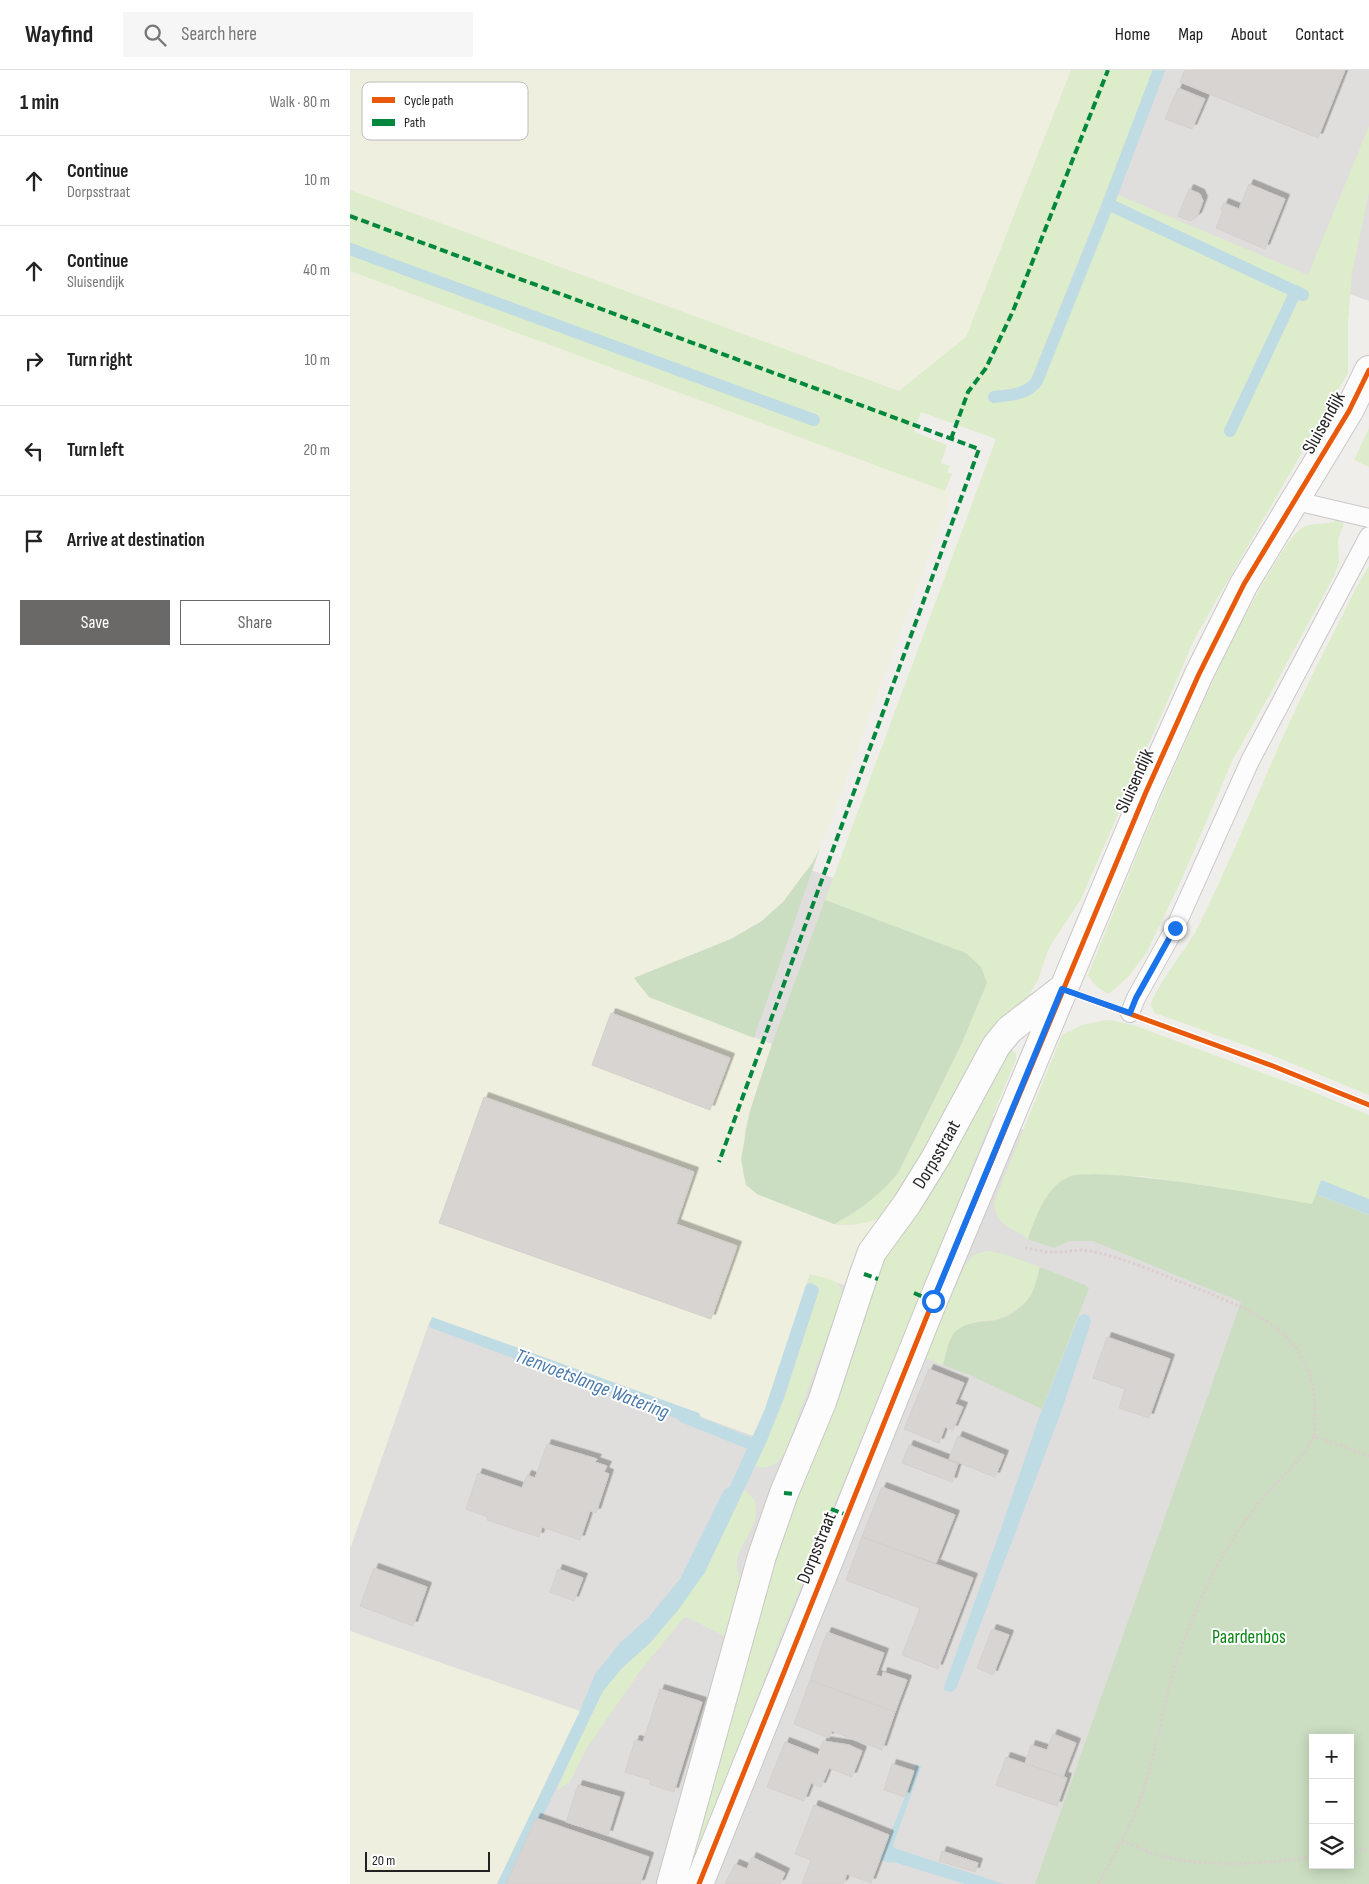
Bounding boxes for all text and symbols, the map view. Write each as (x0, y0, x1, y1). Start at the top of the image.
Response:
search box (123, 12, 473, 57)
text: Wayfind (25, 20, 93, 49)
icon: search (141, 21, 169, 49)
text: Search here (181, 23, 257, 46)
text: Home (1115, 24, 1150, 45)
text: Map (1178, 24, 1203, 45)
text: About (1231, 24, 1267, 45)
text: Contact (1295, 24, 1344, 45)
legend (362, 82, 528, 140)
text: 1 min (20, 90, 59, 115)
text: Cycle path (404, 92, 454, 109)
text: Walk · 80 m (270, 93, 330, 112)
text: Path (404, 114, 425, 131)
text: Continue (67, 160, 128, 183)
icon: ahead (20, 167, 48, 195)
text: 10 m (304, 171, 330, 190)
text: Dorpsstraat (67, 183, 130, 202)
text: Continue (67, 250, 128, 273)
icon: ahead (20, 257, 48, 285)
text: 40 m (303, 261, 330, 280)
text: Sluisendijk (67, 273, 124, 292)
icon: right (20, 347, 48, 375)
text: Turn right (67, 349, 132, 372)
text: 10 m (304, 351, 330, 370)
street label: Sluisendijk (1297, 387, 1351, 458)
icon: left (20, 437, 48, 465)
text: Turn left (67, 439, 124, 462)
text: 20 m (303, 441, 330, 460)
icon: arrive (20, 527, 48, 555)
text: Arrive at destination (67, 529, 205, 552)
button: Save (20, 600, 170, 645)
button: Share (180, 600, 330, 645)
street label: Sluisendijk (1111, 745, 1160, 817)
route end (1164, 917, 1187, 940)
street label: Dorpsstraat (908, 1116, 965, 1193)
route start (922, 1290, 945, 1313)
water label: Tienvoetslange Watering (512, 1344, 672, 1424)
street label: Dorpsstraat (792, 1509, 842, 1587)
park label: Paardenbos (1212, 1626, 1286, 1649)
map controls (1309, 1734, 1354, 1869)
button: + (1309, 1734, 1354, 1779)
button: − (1309, 1779, 1354, 1824)
button: layers (1309, 1824, 1354, 1869)
scale bar (365, 1849, 490, 1872)
text: 20 m (372, 1852, 395, 1869)

